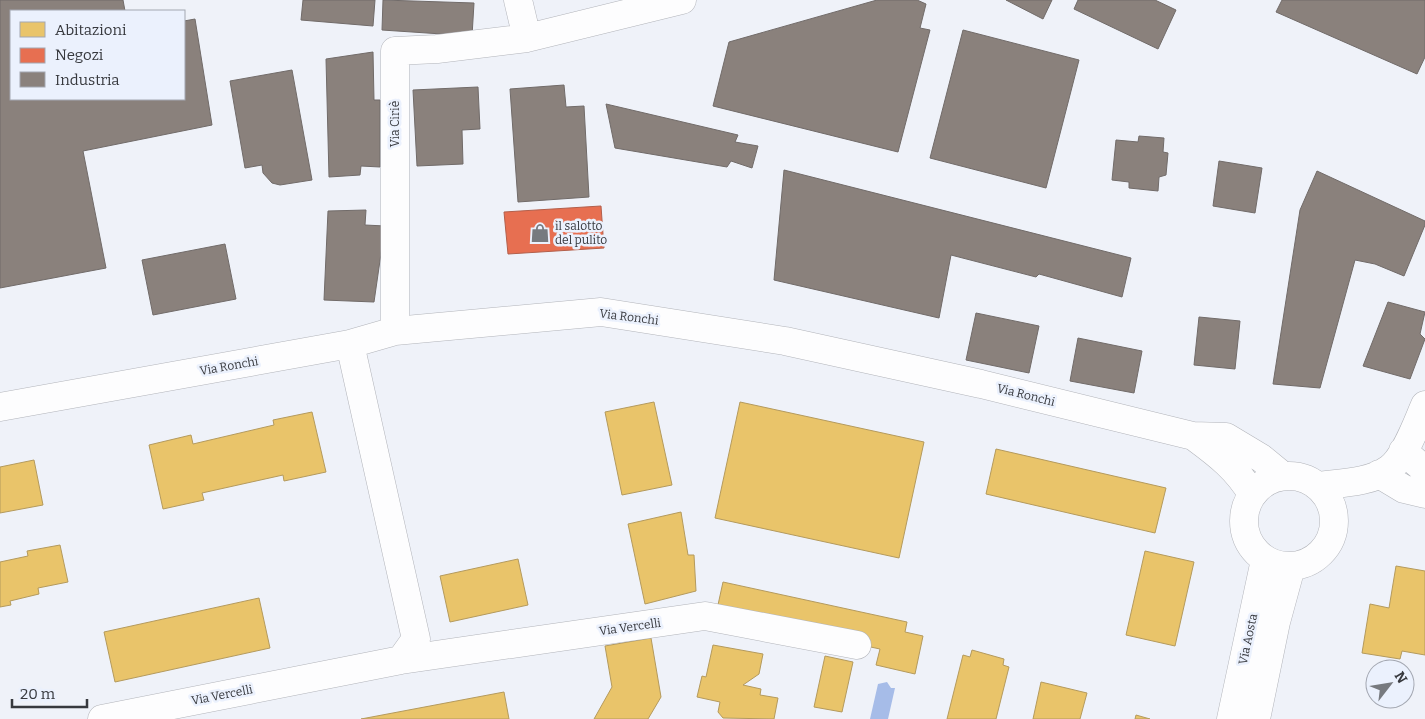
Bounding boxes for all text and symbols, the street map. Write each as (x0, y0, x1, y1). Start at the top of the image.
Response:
legend (10, 10, 185, 100)
text: Abitazioni (55, 21, 127, 39)
text: Negozi (55, 46, 104, 64)
text: Industria (55, 71, 119, 89)
street label: Via Ciriè (388, 101, 402, 147)
place label: il salotto del pulito (555, 219, 607, 247)
shop icon: il salotto del pulito (529, 222, 551, 244)
street label: Via Ronchi (599, 306, 660, 328)
street label: Via Ronchi (199, 354, 260, 378)
street label: Via Ronchi (996, 381, 1057, 409)
street label: Via Aosta (1236, 612, 1260, 666)
street label: Via Vercelli (598, 616, 662, 638)
north arrow (1365, 659, 1415, 709)
text: N (1391, 669, 1411, 687)
scale bar (12, 676, 88, 708)
street label: Via Vercelli (190, 682, 254, 708)
text: 20 m (20, 685, 56, 703)

